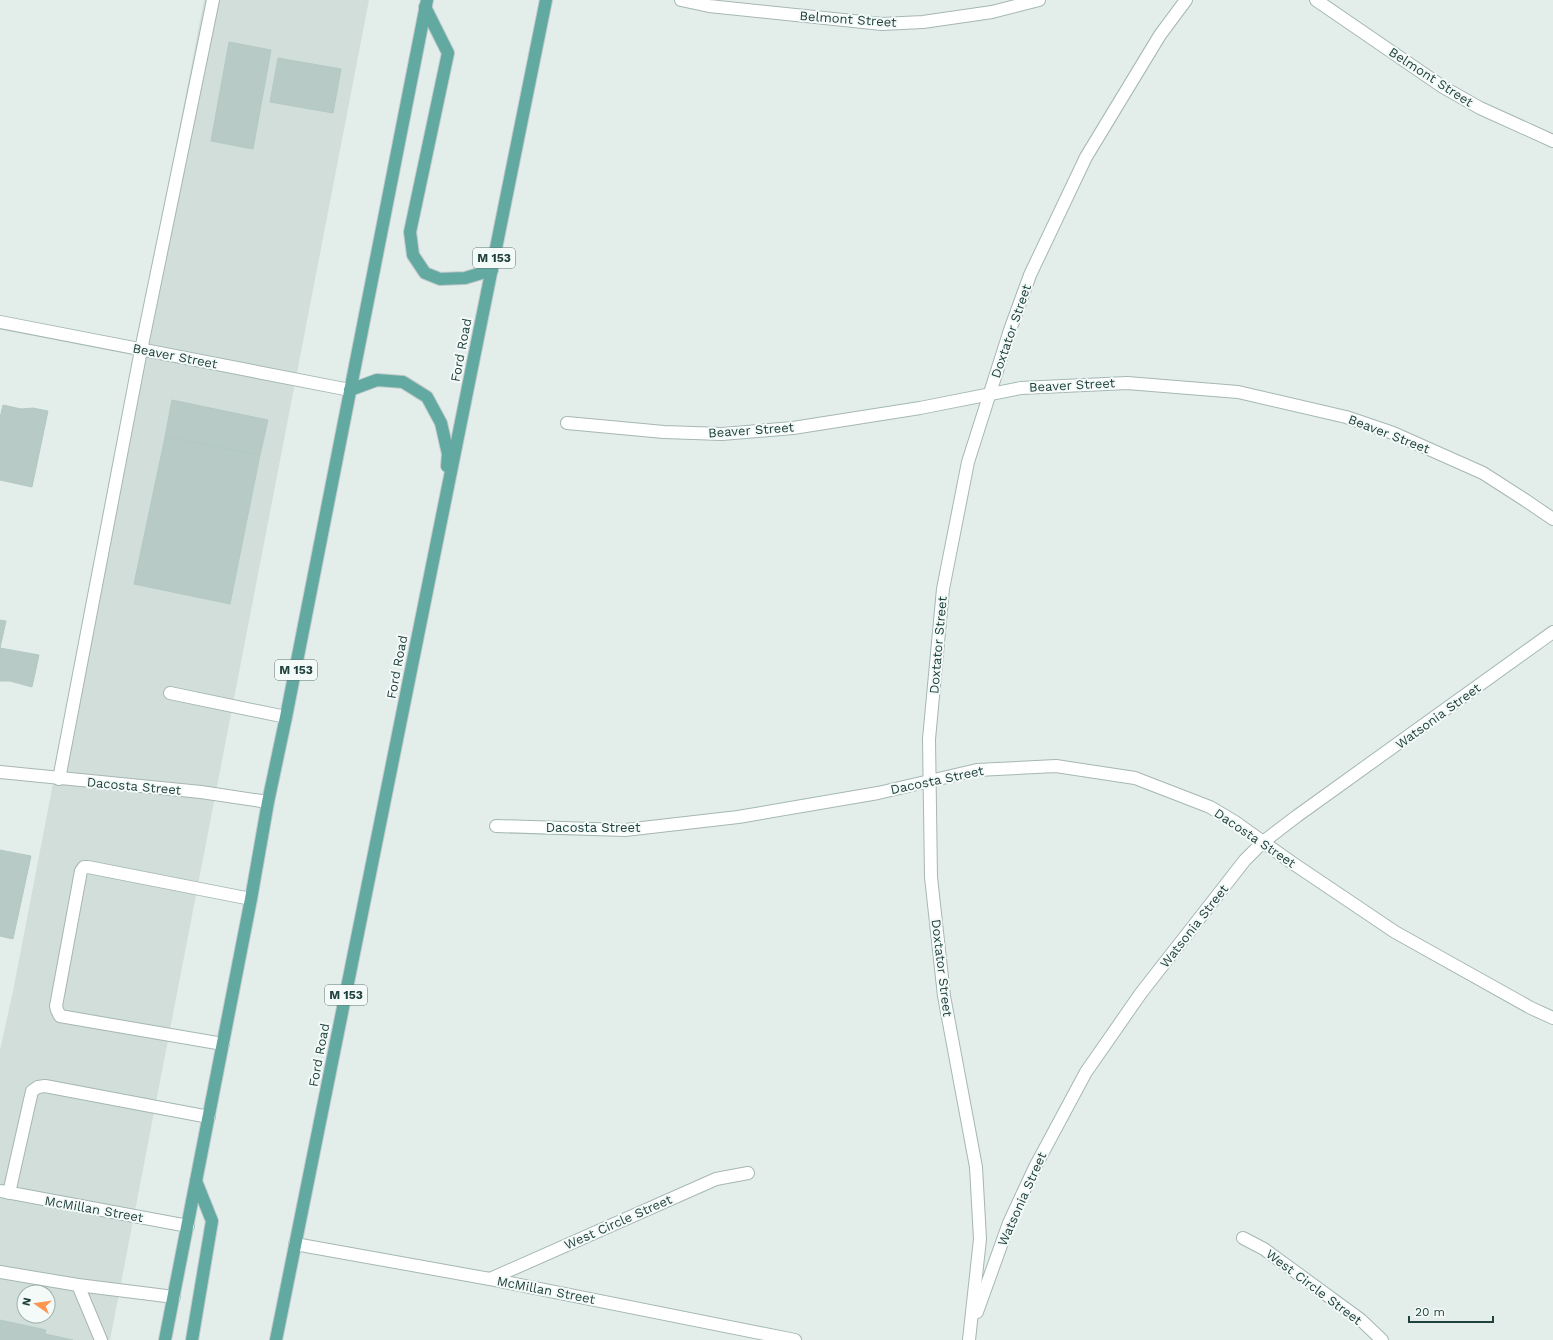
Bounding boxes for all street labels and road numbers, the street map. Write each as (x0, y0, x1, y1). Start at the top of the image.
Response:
street label: Belmont Street (799, 8, 898, 30)
street label: Belmont Street (1386, 44, 1476, 110)
road number: M 153 (473, 248, 515, 268)
street label: Doxtator Street (988, 282, 1034, 380)
street label: Ford Road (447, 317, 475, 383)
street label: Beaver Street (131, 340, 219, 372)
street label: Beaver Street (1029, 375, 1116, 395)
street label: Beaver Street (1346, 412, 1432, 457)
street label: Beaver Street (708, 419, 795, 440)
street label: Doxtator Street (926, 595, 950, 695)
street label: Ford Road (383, 634, 411, 700)
road number: M 153 (275, 660, 317, 680)
street label: Watsonia Street (1393, 680, 1484, 752)
street label: Dacosta Street (889, 763, 985, 797)
street label: Dacosta Street (86, 774, 182, 798)
street label: Dacosta Street (1212, 805, 1299, 871)
street label: Dacosta Street (546, 820, 641, 835)
street label: Watsonia Street (1157, 881, 1231, 971)
street label: Doxtator Street (929, 918, 955, 1018)
road number: M 153 (325, 985, 367, 1005)
street label: Ford Road (305, 1022, 333, 1088)
street label: Watsonia Street (995, 1149, 1050, 1248)
street label: West Circle Street (562, 1191, 675, 1252)
street label: McMillan Street (44, 1193, 145, 1225)
street label: West Circle Street (1263, 1246, 1365, 1328)
street label: McMillan Street (496, 1273, 597, 1307)

